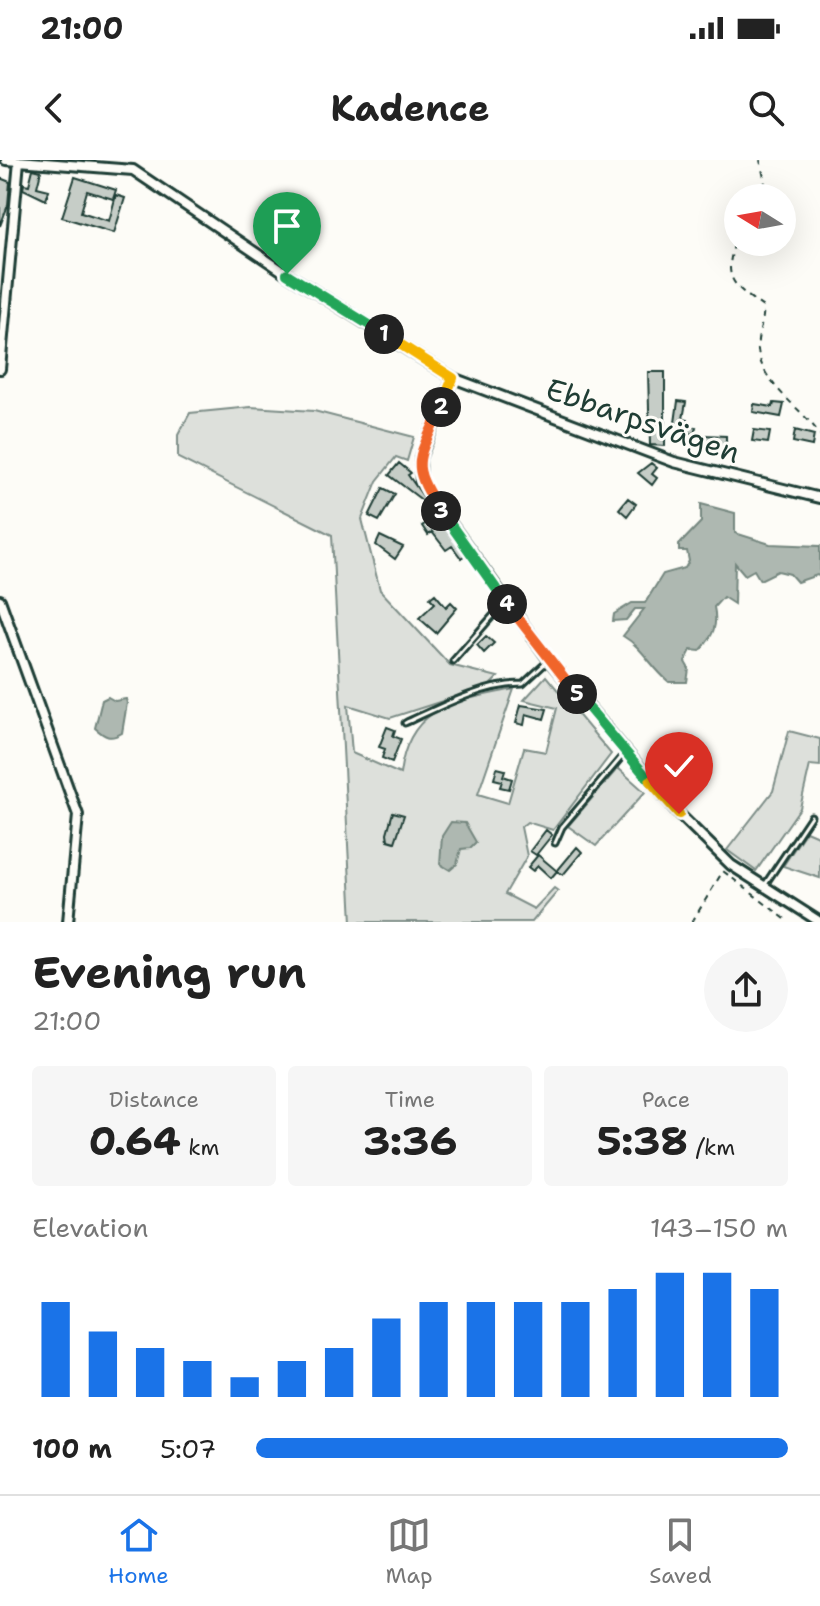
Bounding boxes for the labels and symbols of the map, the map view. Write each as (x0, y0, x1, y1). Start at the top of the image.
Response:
north arrow (724, 184, 796, 256)
pin (253, 192, 321, 274)
pin: 1 (364, 314, 404, 354)
street label: Ebbarpsvägen (541, 368, 746, 473)
pin: 2 (421, 387, 461, 427)
pin: 3 (421, 491, 461, 531)
pin: 4 (487, 584, 527, 624)
pin: 5 (557, 674, 597, 714)
pin (645, 732, 713, 814)

